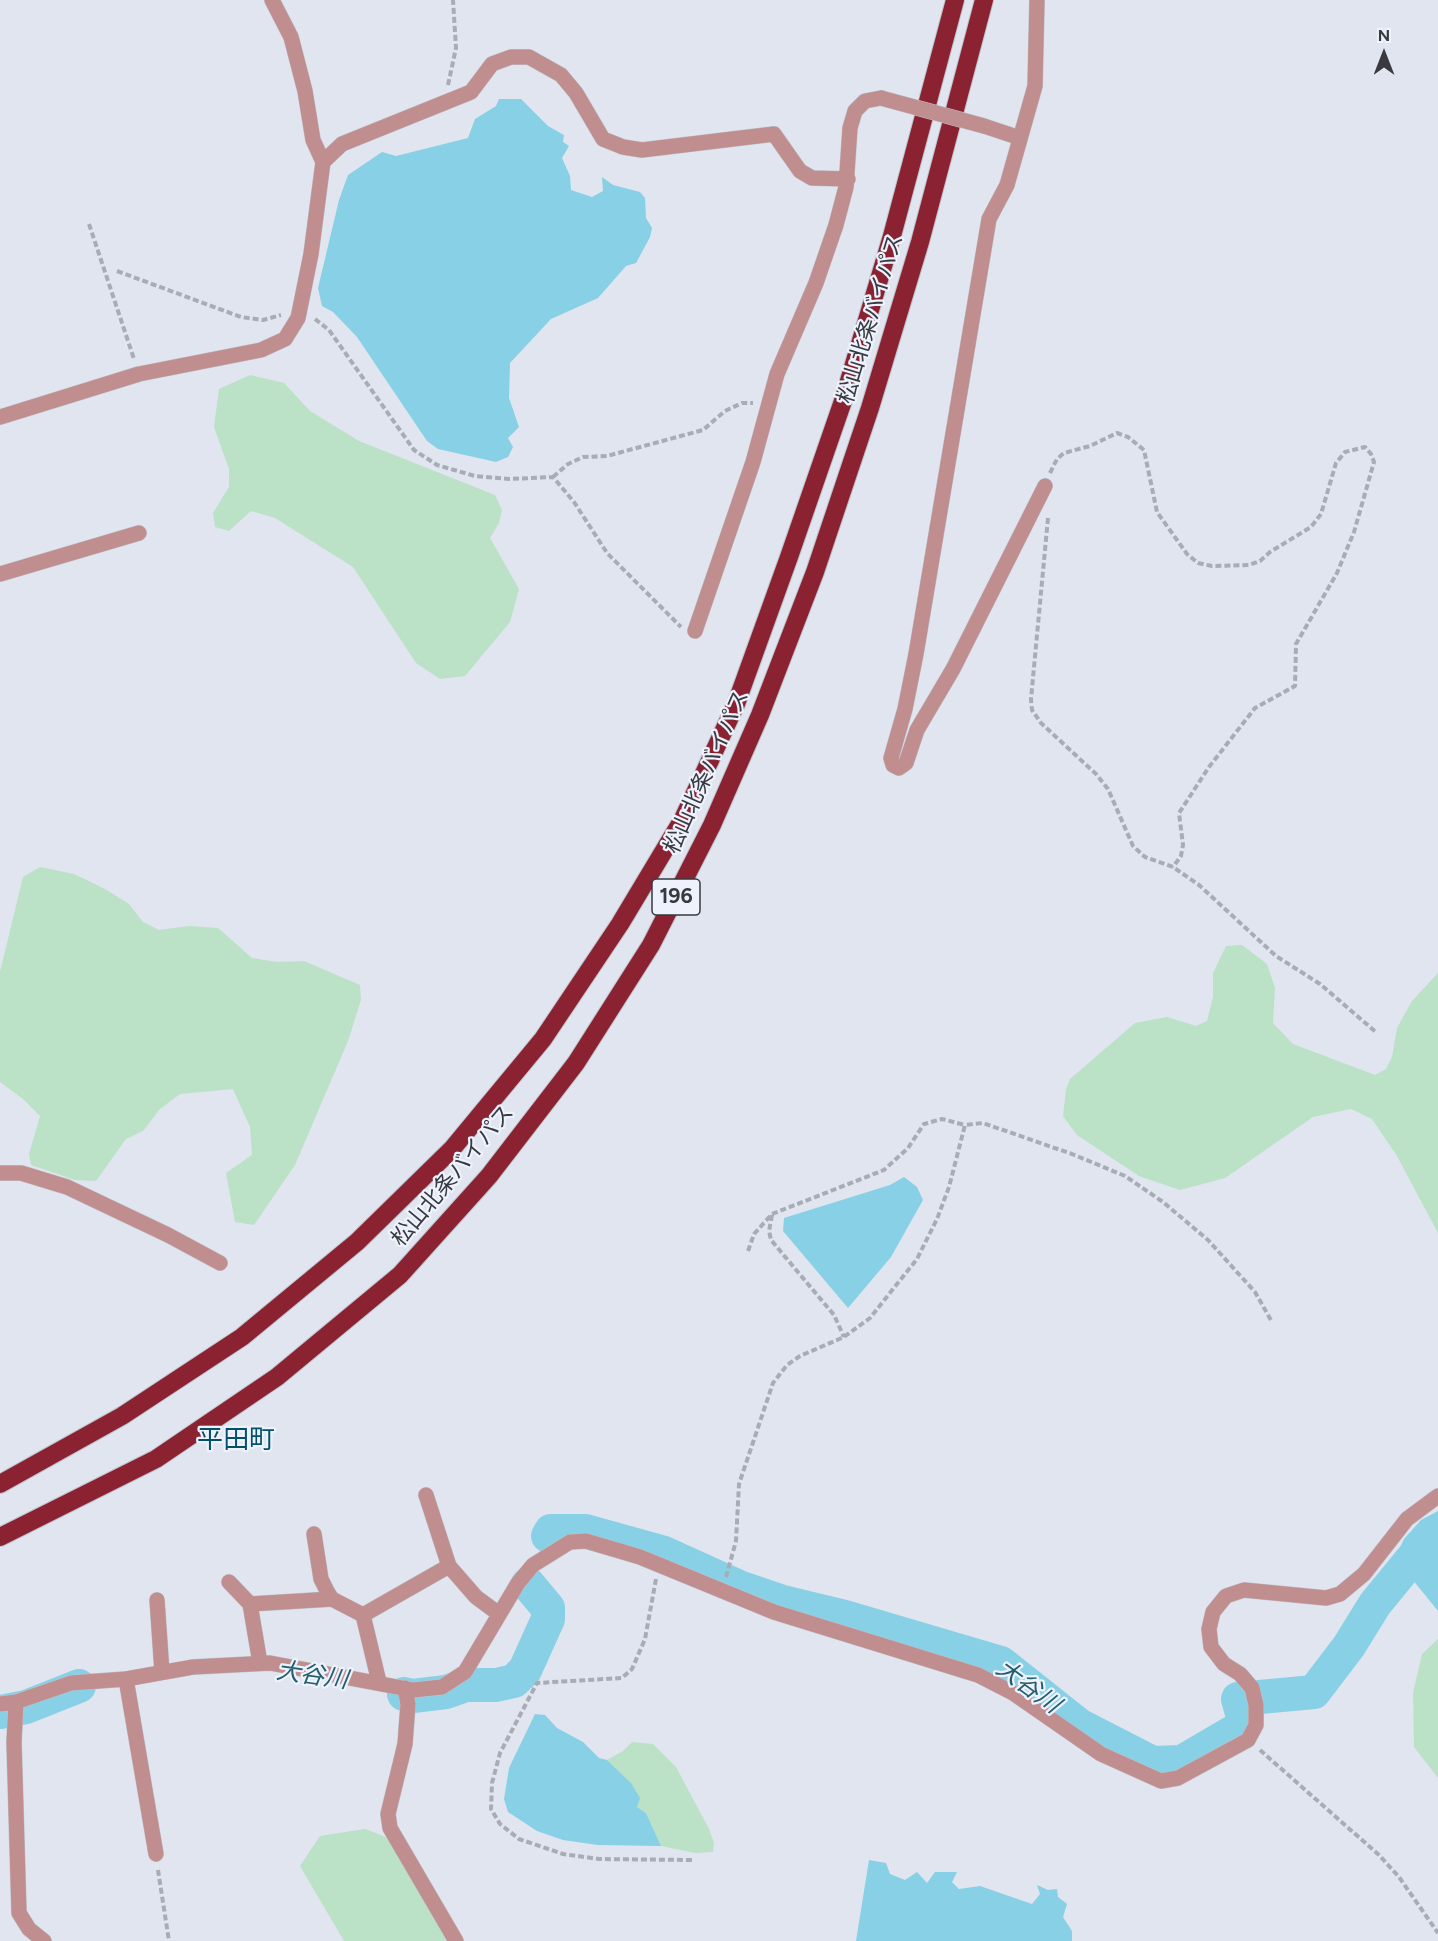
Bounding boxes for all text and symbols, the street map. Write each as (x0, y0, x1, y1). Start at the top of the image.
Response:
north arrow (1354, 24, 1414, 84)
text: N (1378, 26, 1390, 45)
street label: 松山北条バイパス (833, 231, 909, 407)
street label: 松山北条バイパス (659, 686, 755, 858)
road number: 196 (652, 879, 700, 915)
street label: 松山北条バイパス (386, 1100, 520, 1252)
district label: 平田町 (197, 1424, 275, 1456)
water label: 大谷川 (990, 1654, 1066, 1720)
water label: 大谷川 (274, 1657, 350, 1695)

